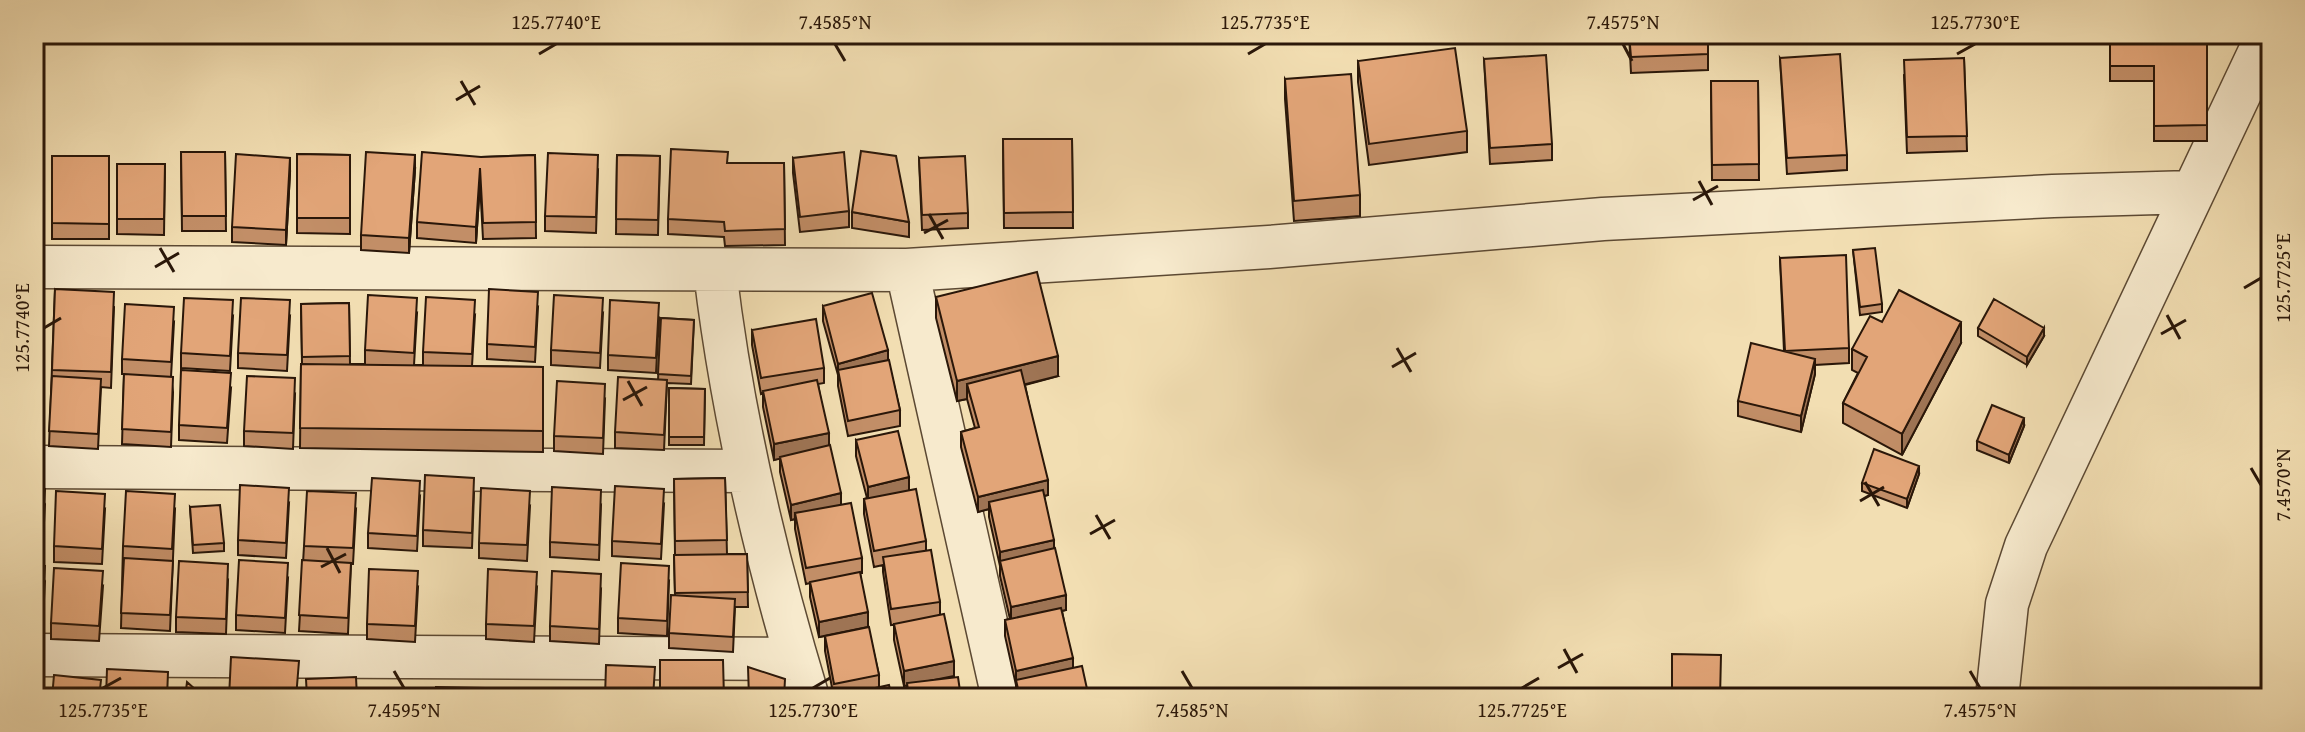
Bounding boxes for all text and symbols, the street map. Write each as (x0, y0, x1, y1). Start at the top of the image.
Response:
text: 125.7740°E (511, 7, 601, 36)
text: 7.4585°N (798, 7, 872, 36)
text: 125.7735°E (1220, 7, 1310, 36)
text: 7.4575°N (1586, 7, 1660, 36)
text: 125.7730°E (1930, 7, 2020, 36)
text: 125.7725°E (2268, 233, 2297, 323)
text: 125.7740°E (7, 283, 36, 373)
text: 7.4570°N (2268, 448, 2297, 522)
text: 125.7735°E (58, 695, 148, 724)
text: 7.4595°N (367, 695, 441, 724)
text: 125.7730°E (768, 695, 858, 724)
text: 7.4585°N (1155, 695, 1229, 724)
text: 125.7725°E (1477, 695, 1567, 724)
text: 7.4575°N (1943, 695, 2017, 724)

